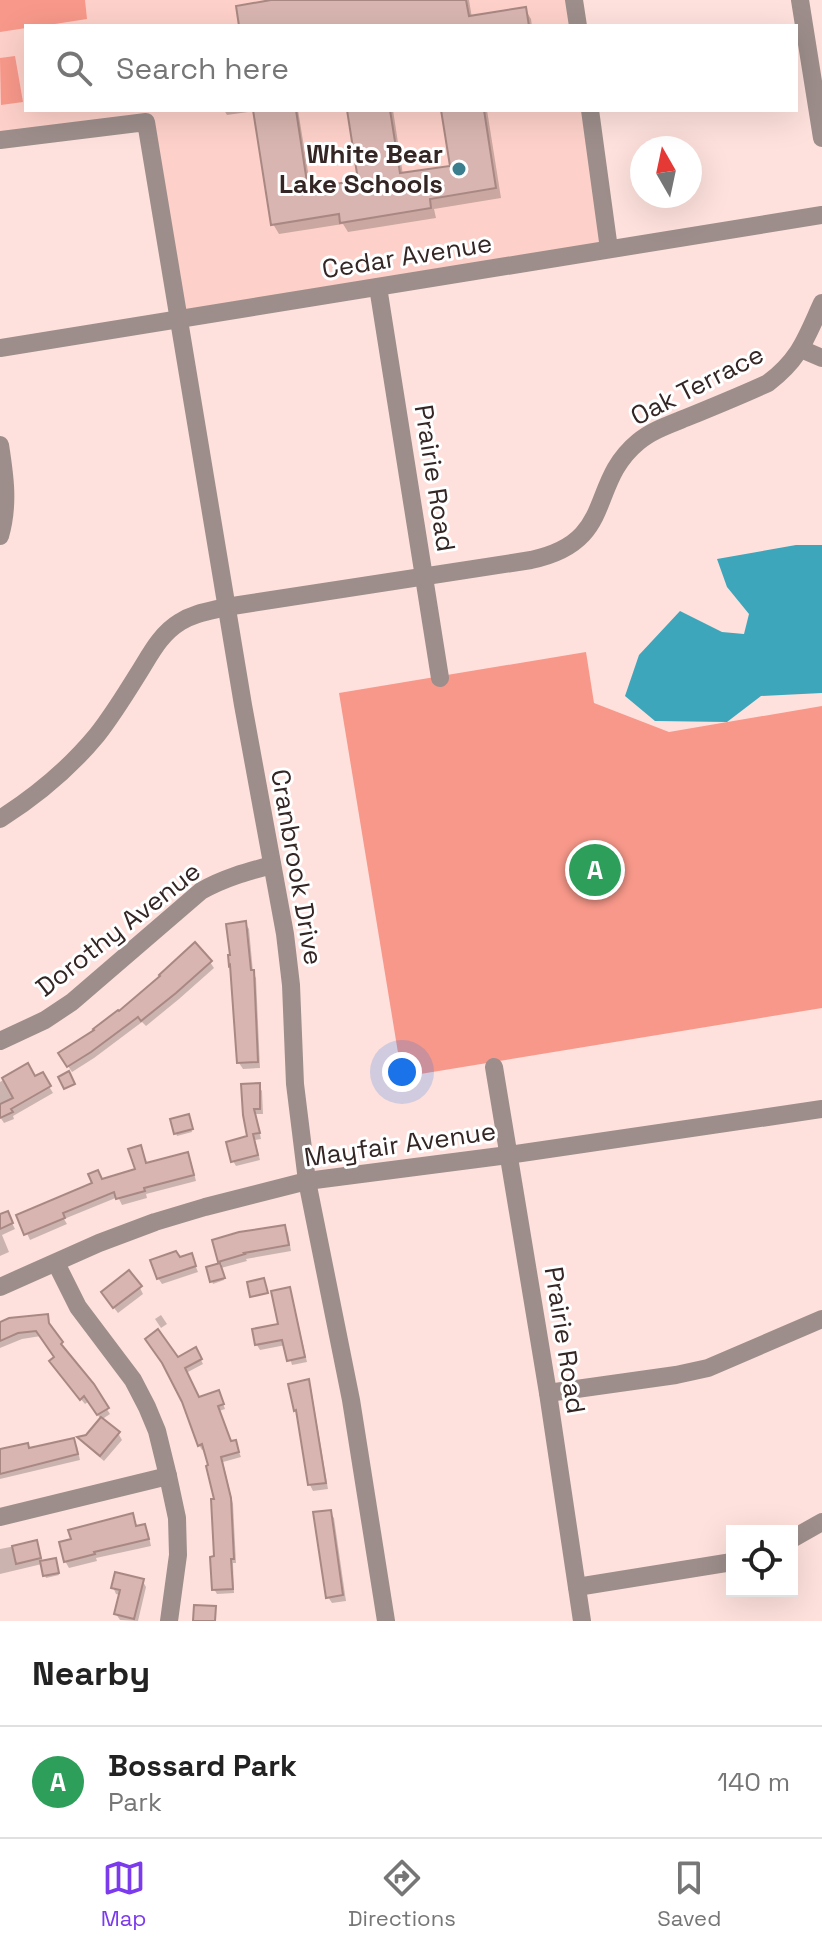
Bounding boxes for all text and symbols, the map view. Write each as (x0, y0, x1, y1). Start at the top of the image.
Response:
search box (24, 24, 798, 112)
icon: search (52, 46, 96, 90)
text: Search here (116, 49, 289, 88)
north arrow (630, 136, 702, 208)
place label: White Bear Lake Schools (279, 137, 443, 201)
marker: White Bear Lake Schools (450, 160, 468, 178)
street label: Cedar Avenue (320, 226, 494, 286)
street label: Oak Terrace (625, 337, 769, 433)
street label: Prairie Road (407, 402, 463, 554)
street label: Cranbrook Drive (263, 766, 331, 968)
pin: A (569, 840, 621, 900)
street label: Dorothy Avenue (29, 854, 207, 1004)
your location (382, 1052, 422, 1092)
street label: Mayfair Avenue (302, 1114, 498, 1174)
street label: Prairie Road (537, 1264, 593, 1416)
map controls (726, 1525, 798, 1597)
button: locate (726, 1525, 798, 1597)
text: Nearby (32, 1652, 150, 1695)
text: Bossard Park (108, 1746, 297, 1785)
text: A (50, 1765, 66, 1799)
text: 140 m (717, 1765, 790, 1799)
text: Park (108, 1785, 162, 1819)
tab: Map (101, 1856, 147, 1932)
tab: Directions (348, 1856, 456, 1932)
tab: Saved (657, 1856, 721, 1932)

